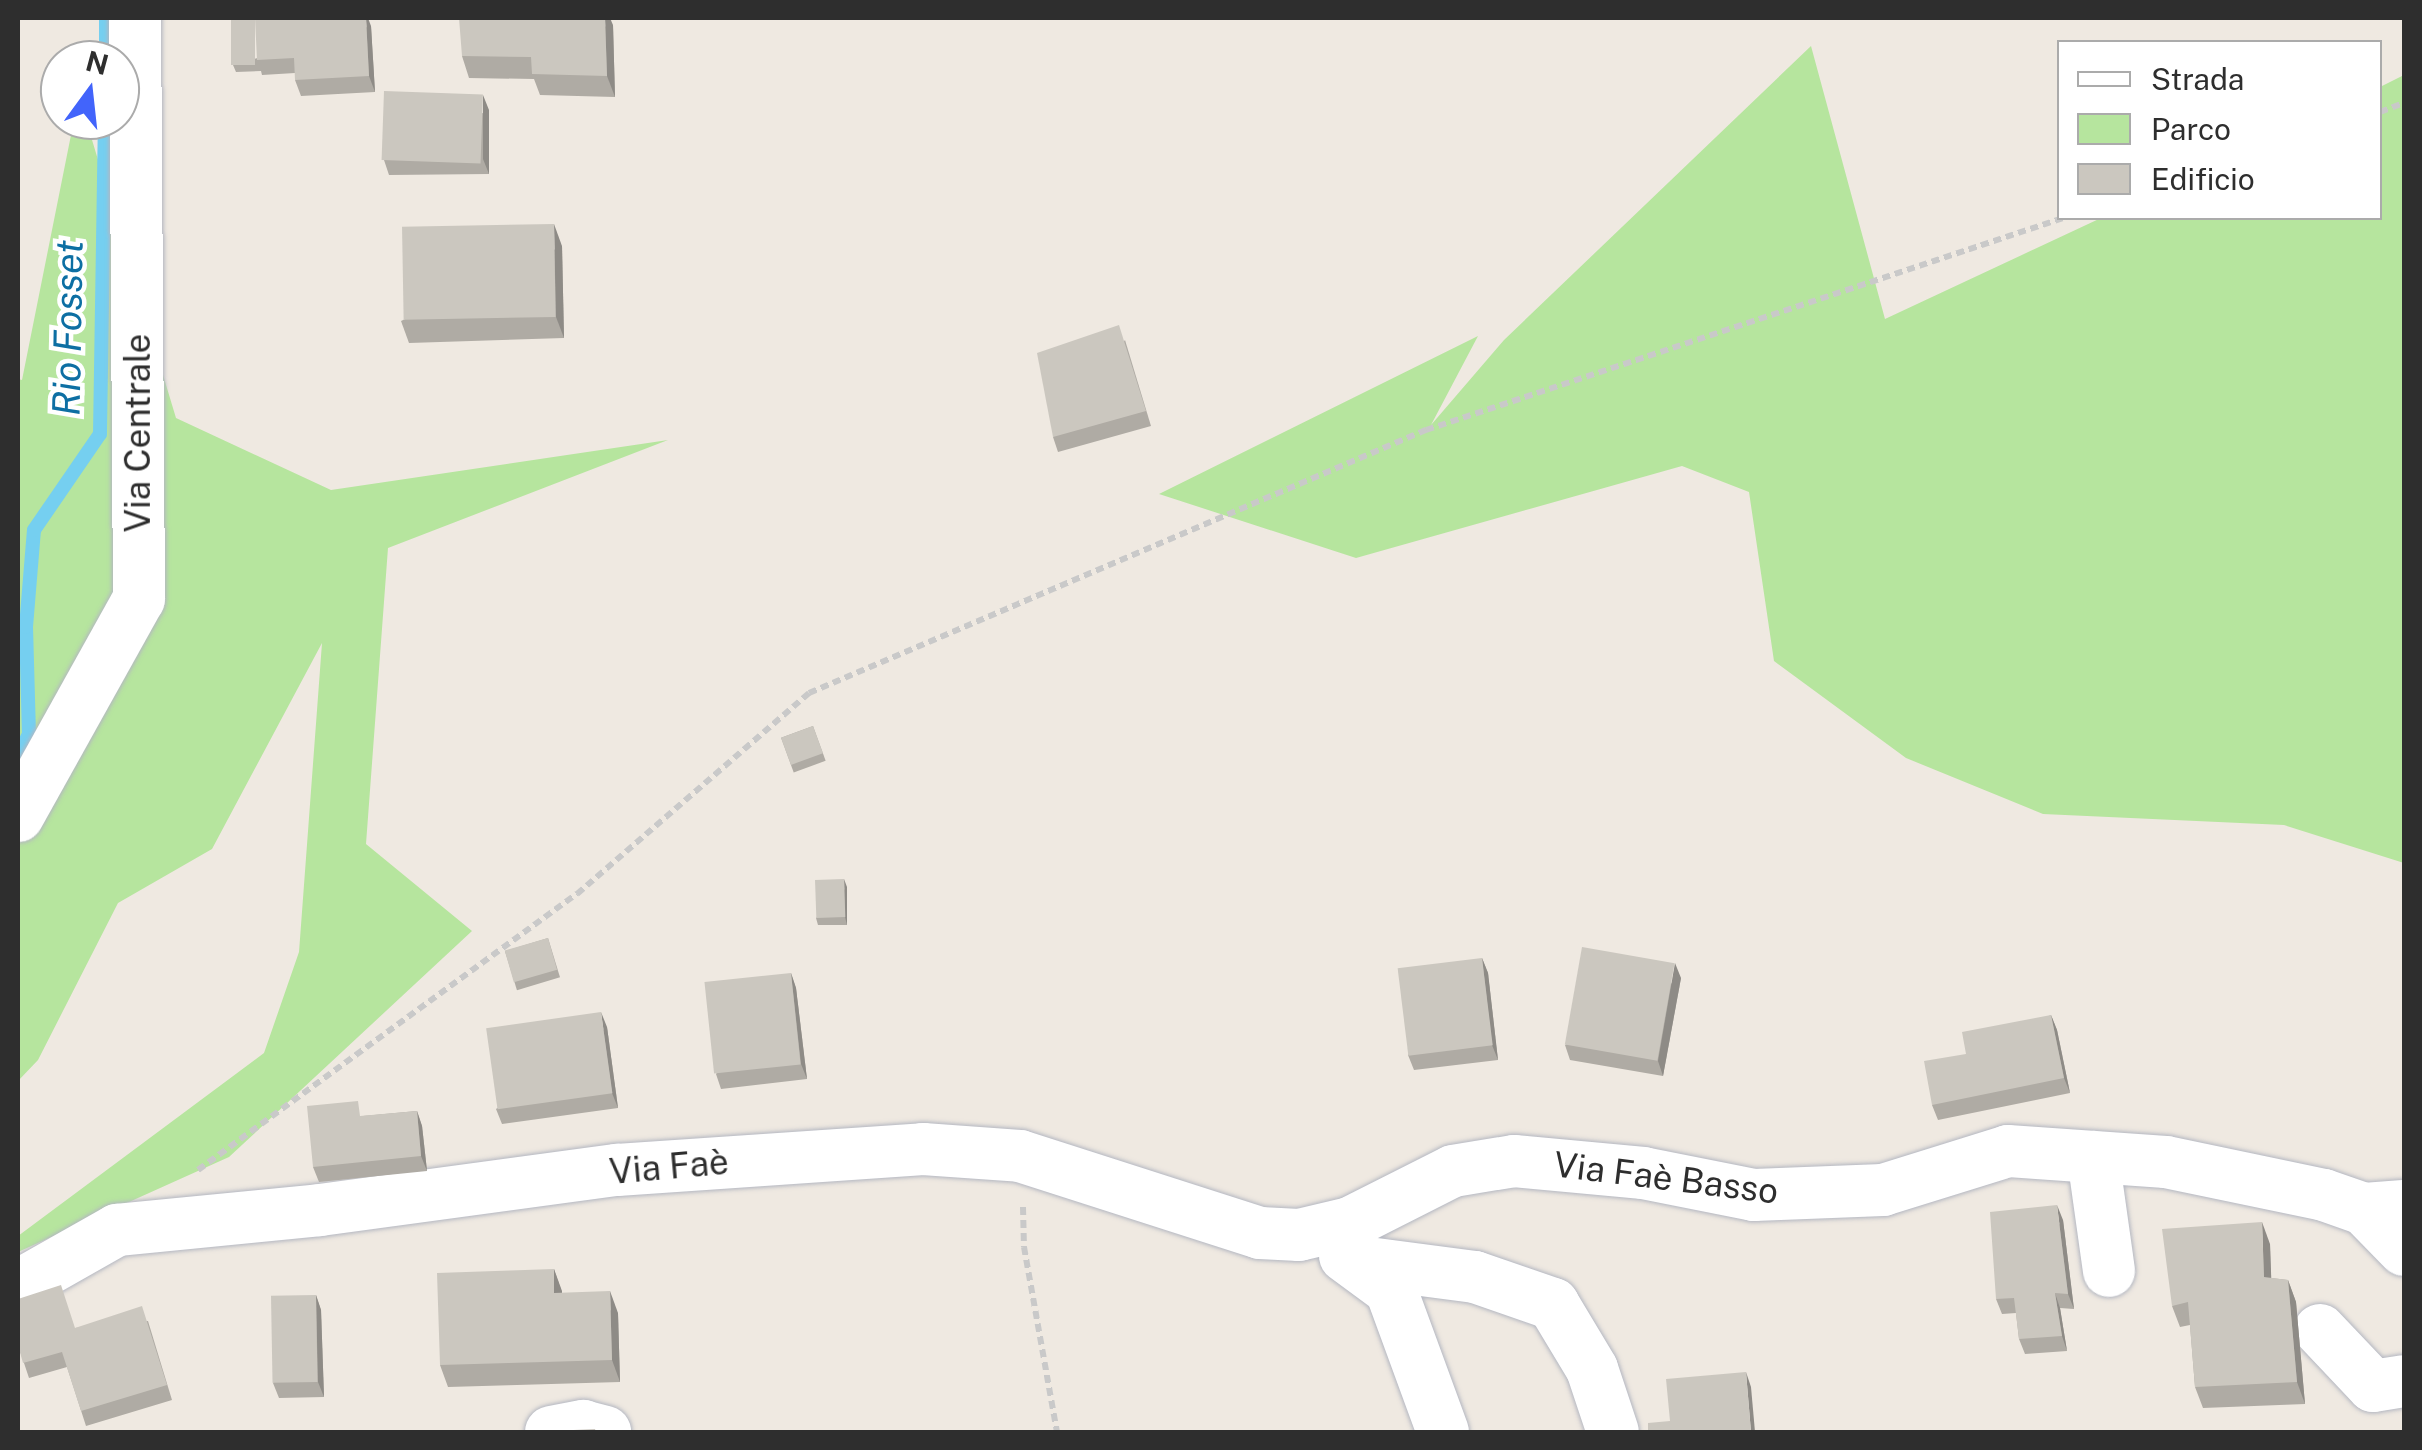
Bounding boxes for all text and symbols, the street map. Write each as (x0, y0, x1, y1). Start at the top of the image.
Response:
north arrow (40, 40, 140, 140)
legend (2057, 40, 2382, 220)
text: N (83, 44, 112, 81)
text: Strada (2151, 61, 2244, 97)
text: Parco (2151, 111, 2231, 147)
text: Edificio (2151, 161, 2255, 197)
water label: Rio Fosset (44, 239, 92, 417)
street label: Via Centrale (117, 334, 159, 532)
street label: Via Faè (608, 1141, 730, 1193)
street label: Via Faè Basso (1551, 1143, 1781, 1213)

